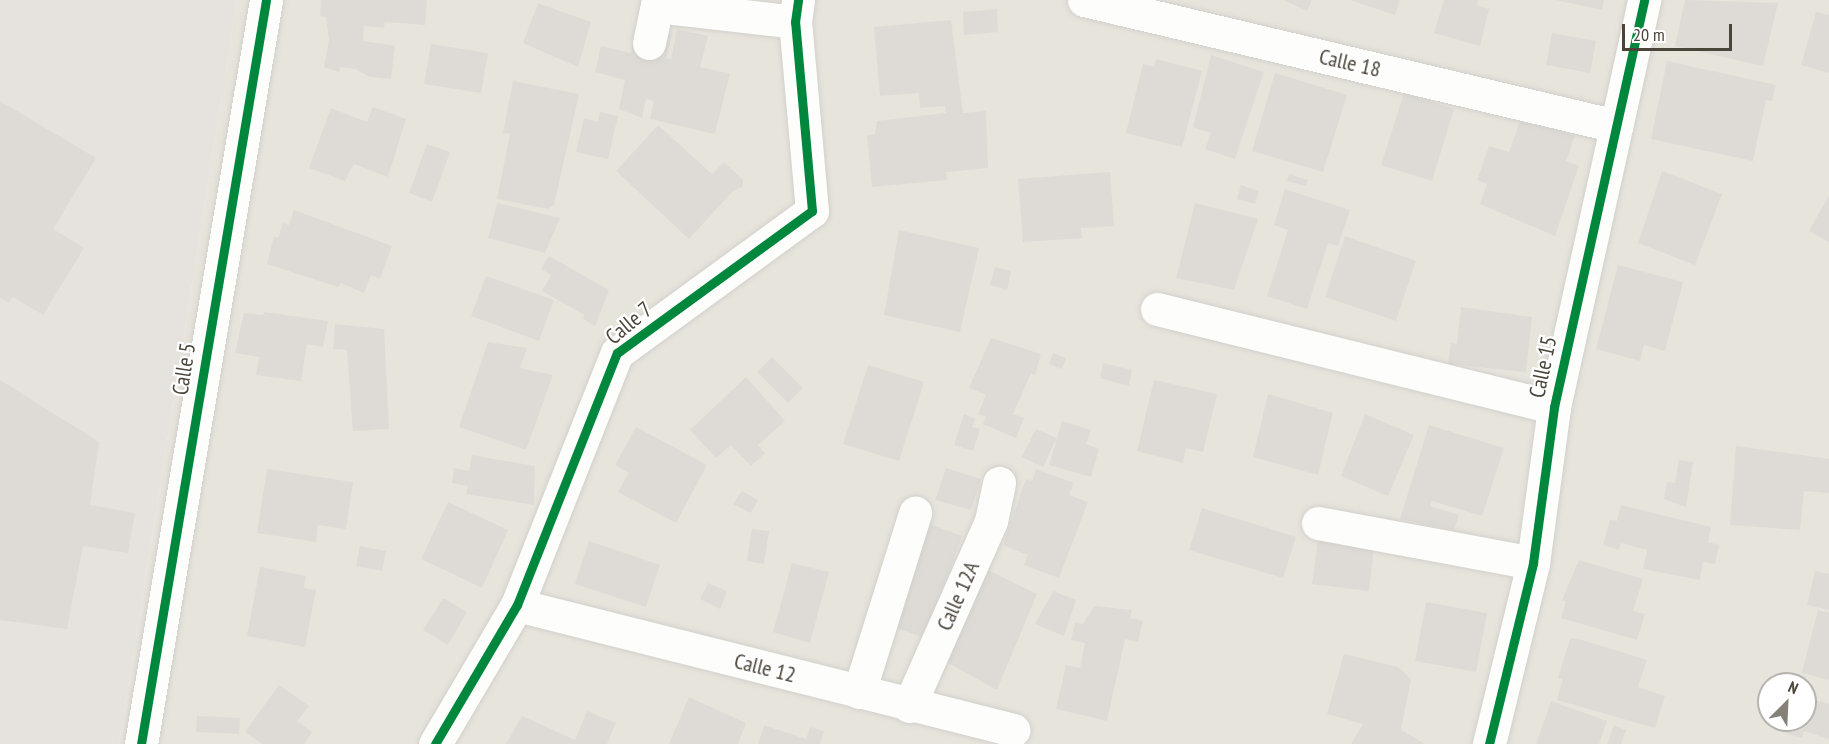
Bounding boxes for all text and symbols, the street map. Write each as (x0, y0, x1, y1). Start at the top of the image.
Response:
scale bar (1625, 12, 1734, 50)
text: 20 m (1633, 23, 1665, 46)
street label: Calle 18 (1317, 43, 1383, 83)
street label: Calle 7 (600, 296, 658, 350)
street label: Calle 15 (1524, 334, 1562, 400)
street label: Calle 5 (167, 341, 201, 397)
street label: Calle 12A (931, 557, 985, 635)
street label: Calle 12 (732, 648, 798, 688)
north arrow (1757, 672, 1817, 732)
text: N (1785, 676, 1802, 698)

